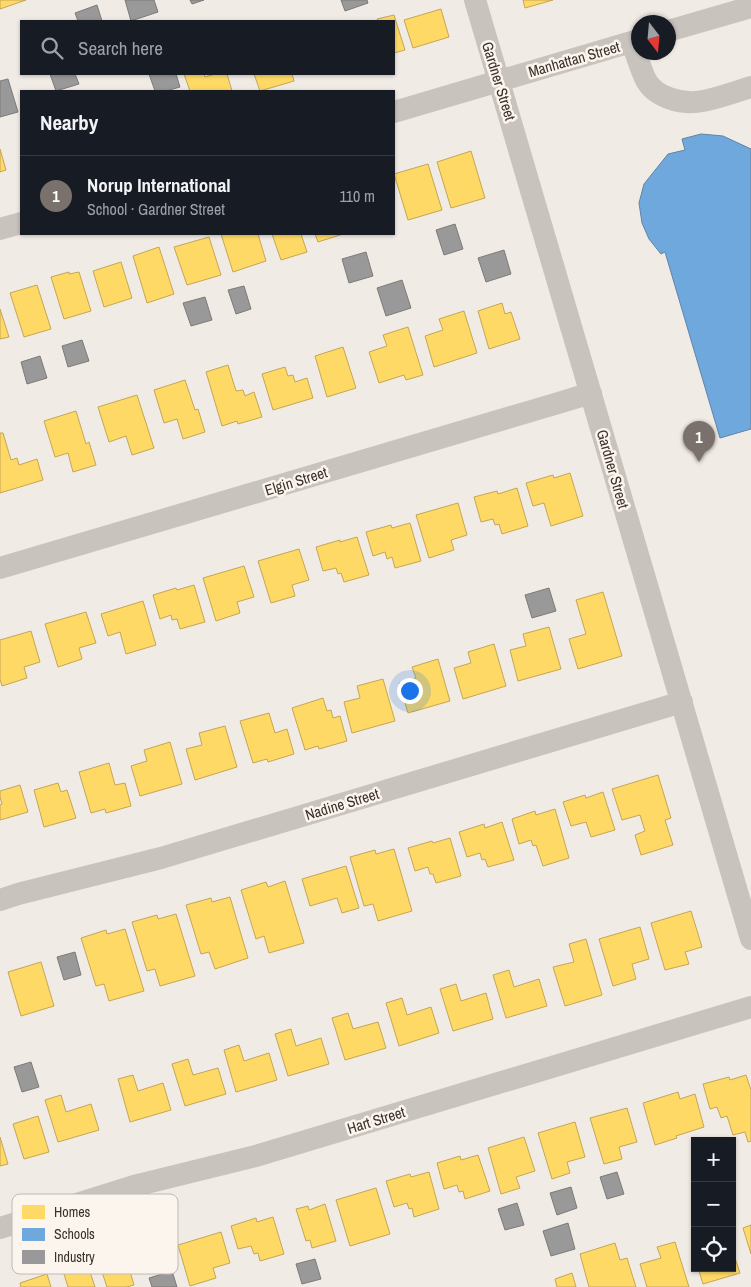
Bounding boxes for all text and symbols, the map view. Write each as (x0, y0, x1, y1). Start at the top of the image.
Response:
north arrow (631, 15, 676, 60)
search box (20, 20, 395, 75)
icon: search (38, 34, 66, 62)
text: Search here (78, 35, 163, 61)
street label: Manhattan Street (526, 36, 623, 82)
street label: Gardner Street (477, 39, 521, 124)
text: Nearby (40, 108, 98, 137)
text: Norup International (87, 172, 231, 198)
text: 1 (52, 185, 60, 207)
text: 110 m (339, 185, 375, 207)
text: School · Gardner Street (87, 198, 225, 220)
pin: 1 (683, 421, 715, 462)
street label: Gardner Street (592, 427, 634, 512)
street label: Elgin Street (262, 461, 330, 500)
your location (397, 678, 423, 704)
street label: Nadine Street (303, 783, 382, 825)
street label: Hart Street (344, 1101, 408, 1139)
map controls (691, 1137, 736, 1272)
button: + (691, 1137, 736, 1182)
button: − (691, 1182, 736, 1227)
legend (12, 1194, 178, 1274)
text: Homes (54, 1203, 91, 1221)
text: Schools (54, 1225, 95, 1243)
button: locate (691, 1227, 736, 1272)
text: Industry (54, 1248, 95, 1266)

